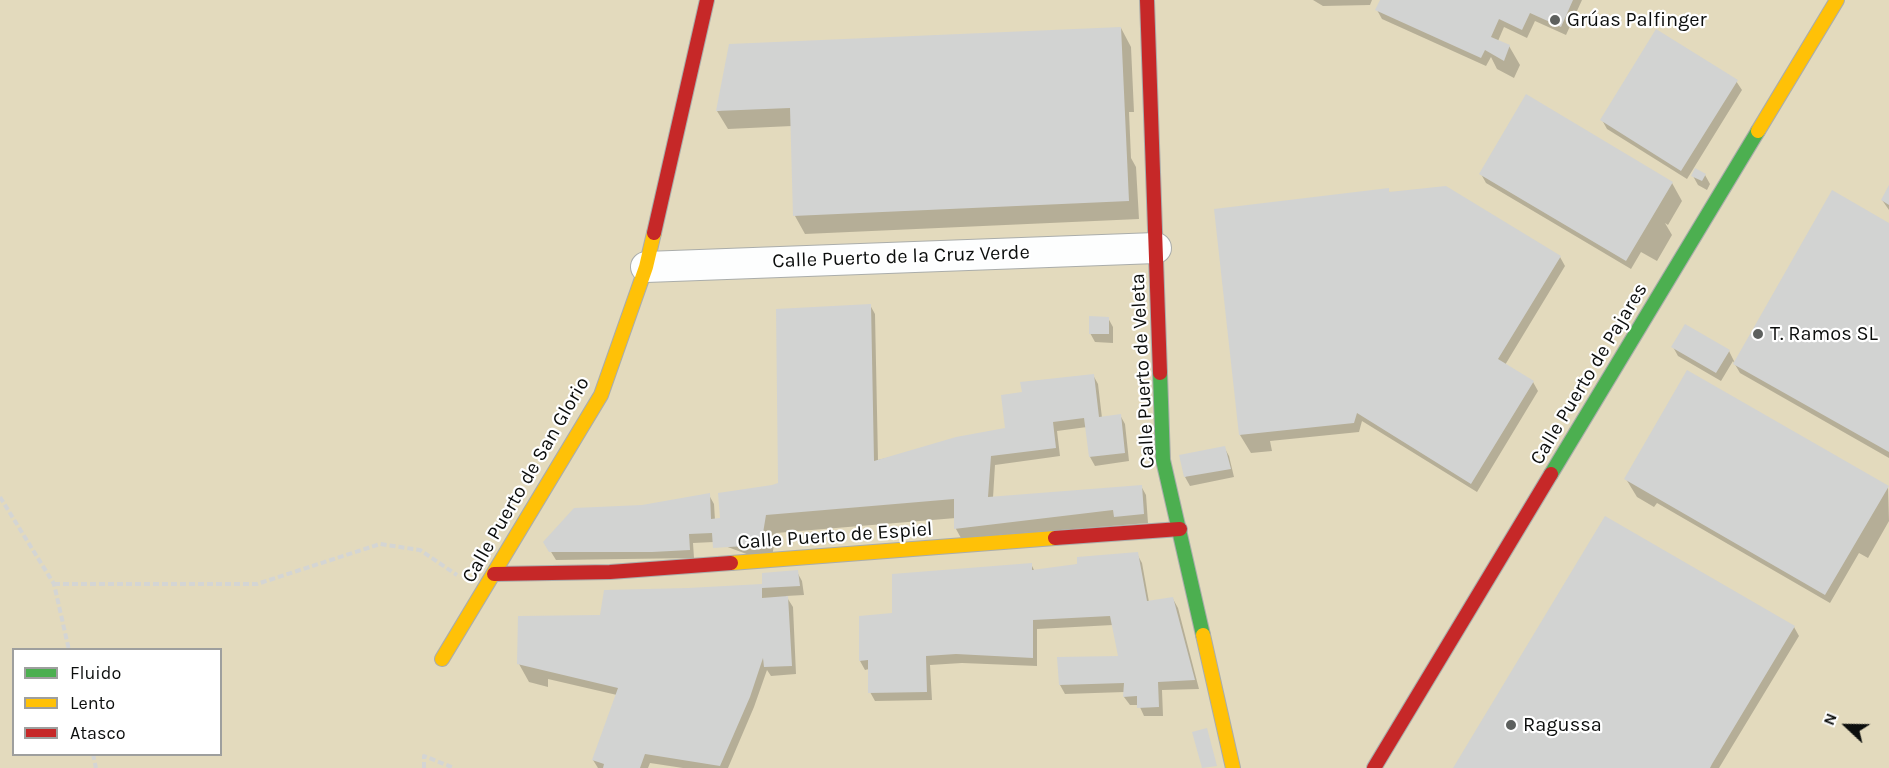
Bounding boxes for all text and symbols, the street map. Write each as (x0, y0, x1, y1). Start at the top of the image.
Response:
place label: Grúas Palfinger (1567, 8, 1707, 32)
marker: Grúas Palfinger (1548, 13, 1562, 27)
street label: Calle Puerto de la Cruz Verde (772, 241, 1030, 273)
street label: Calle Puerto de Veleta (1126, 273, 1160, 469)
street label: Calle Puerto de Pajares (1525, 279, 1653, 469)
place label: T. Ramos SL (1770, 322, 1878, 346)
marker: T. Ramos SL (1751, 327, 1765, 341)
street label: Calle Puerto de San Glorio (457, 373, 595, 587)
street label: Calle Puerto de Espiel (737, 517, 933, 555)
legend (12, 648, 222, 756)
text: Fluido (70, 662, 121, 684)
text: Lento (70, 692, 115, 714)
north arrow (1817, 696, 1877, 756)
text: N (1819, 710, 1841, 728)
place label: Ragussa (1523, 713, 1602, 737)
marker: Ragussa (1504, 718, 1518, 732)
text: Atasco (70, 722, 126, 744)

